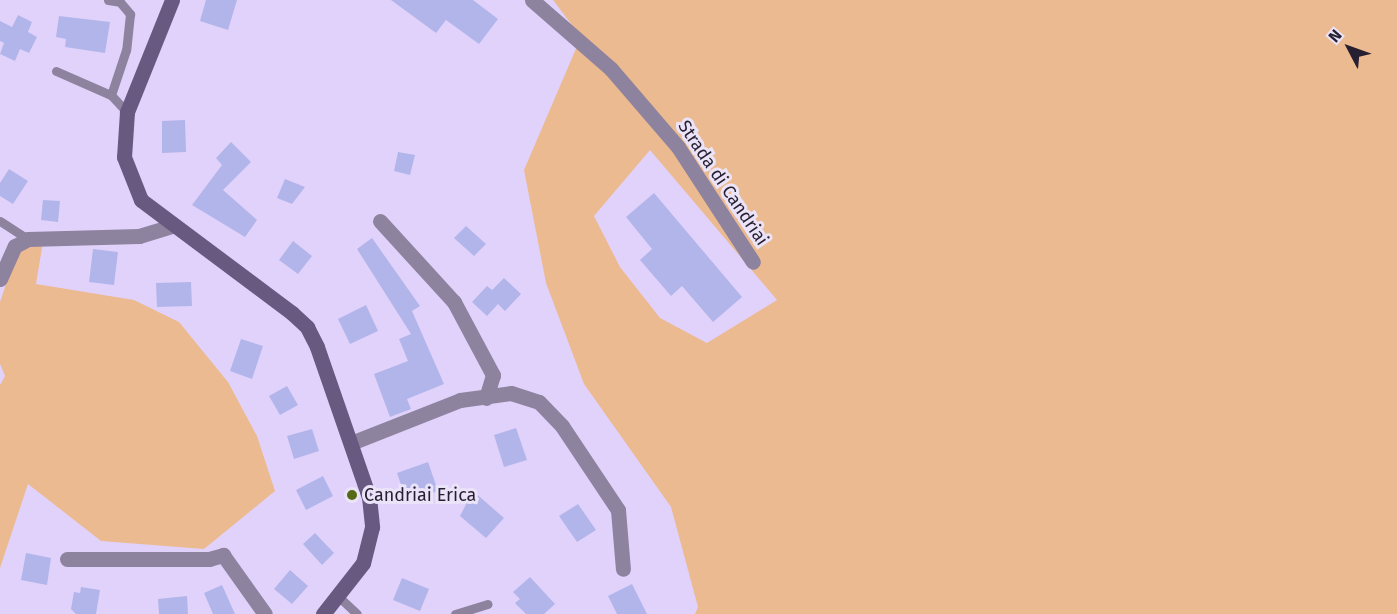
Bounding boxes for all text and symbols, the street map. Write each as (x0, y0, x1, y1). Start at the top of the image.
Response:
north arrow (1319, 18, 1379, 78)
text: N (1324, 26, 1346, 46)
street label: Strada di Candriai (673, 116, 773, 250)
place label: Candriai Erica (364, 484, 476, 506)
marker: Candriai Erica (345, 488, 359, 502)

